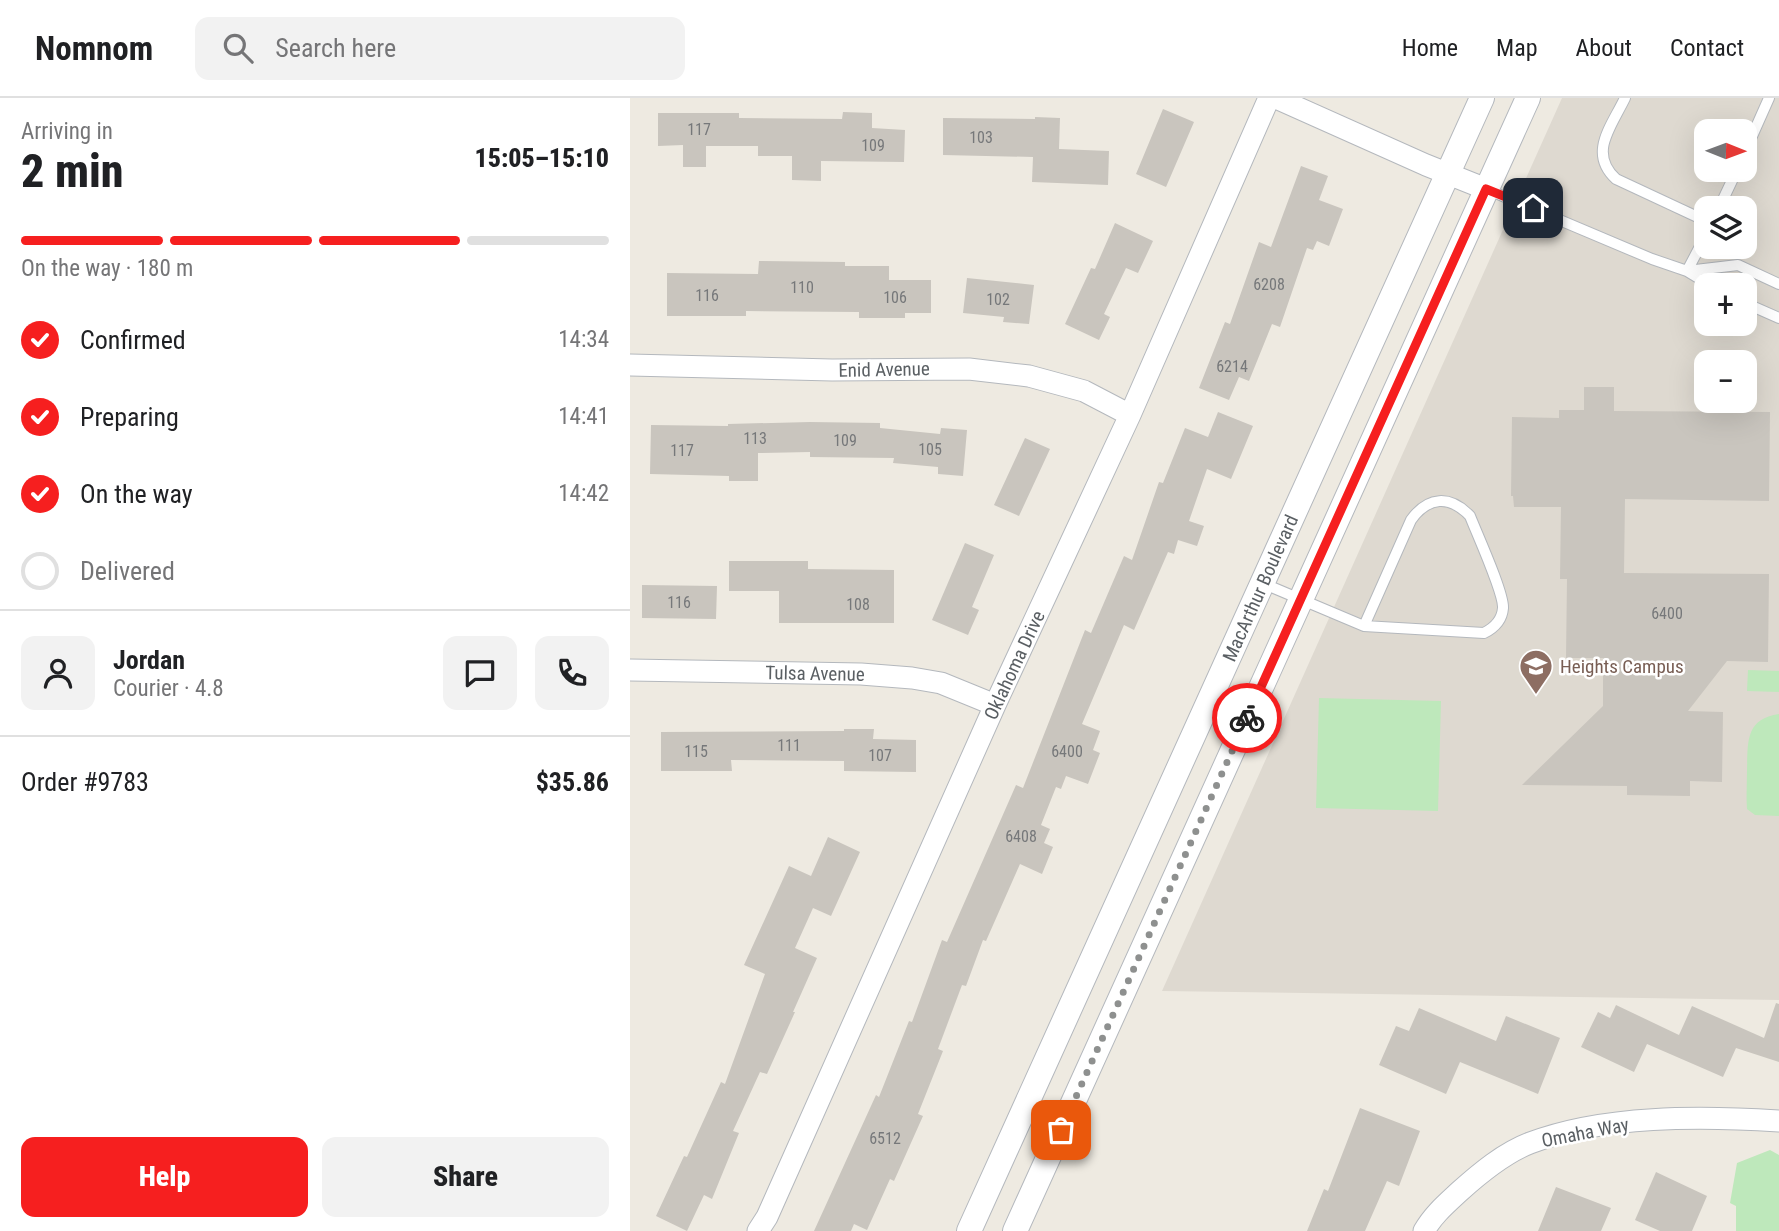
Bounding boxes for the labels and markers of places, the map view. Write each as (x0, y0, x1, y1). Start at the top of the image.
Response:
pin (1503, 178, 1563, 238)
school or university icon: Heights Campus (1517, 647, 1555, 696)
place label: Heights Campus (1560, 655, 1684, 678)
pin (1031, 1100, 1091, 1160)

